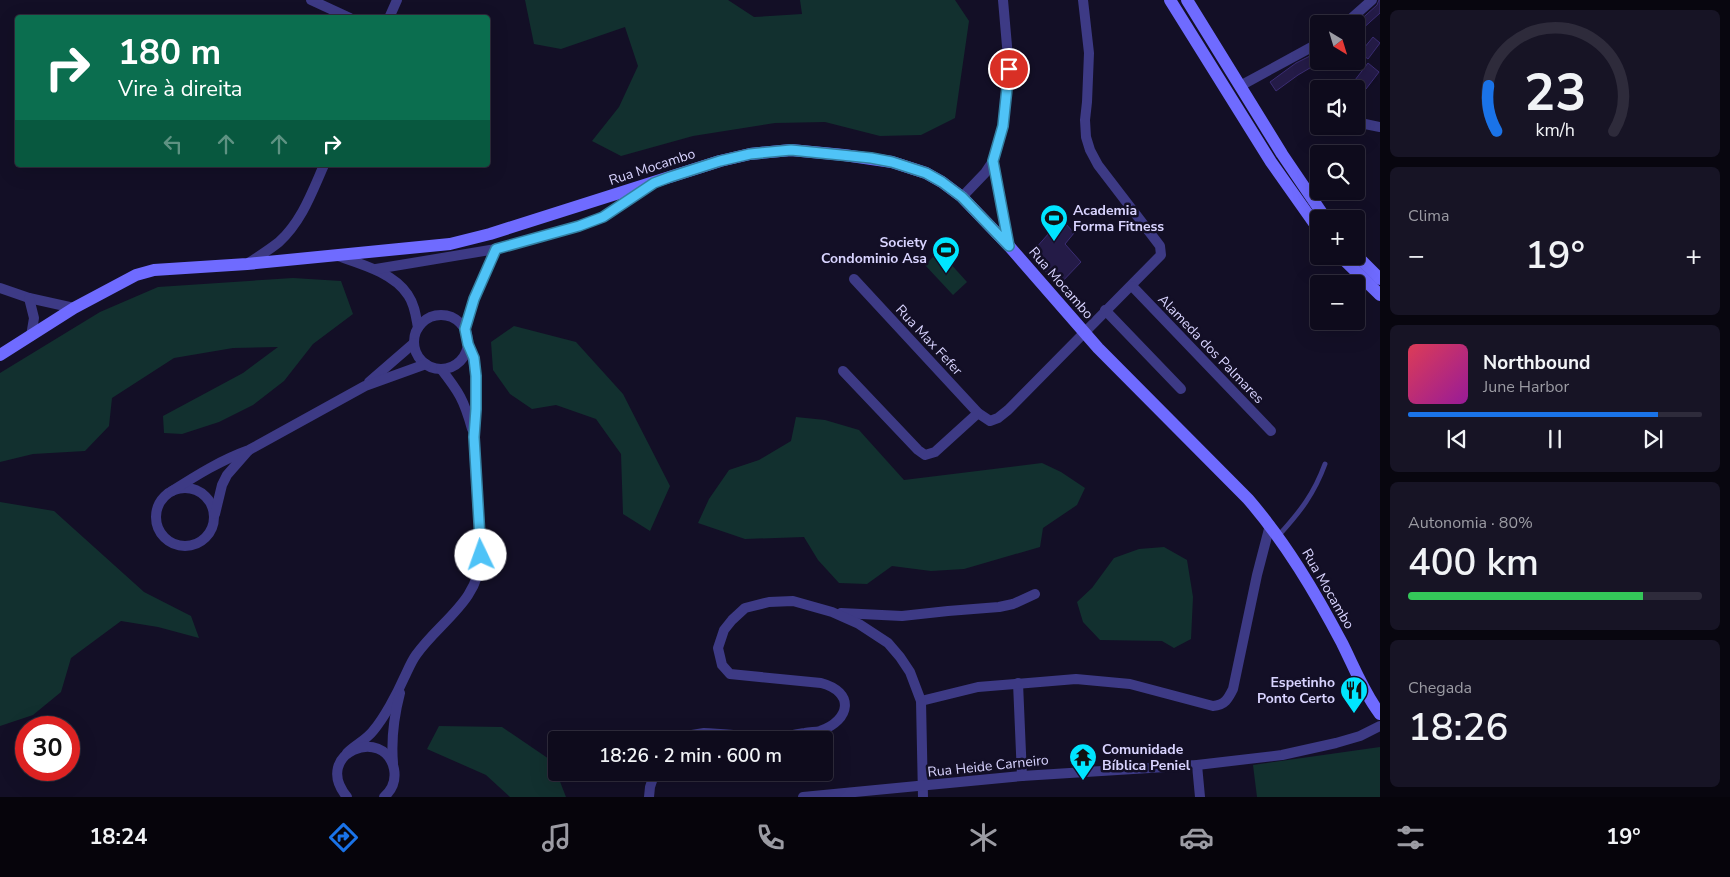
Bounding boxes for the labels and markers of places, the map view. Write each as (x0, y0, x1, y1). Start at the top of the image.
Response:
pin (988, 48, 1030, 90)
place label: Academia Forma Fitness (1073, 201, 1164, 236)
sports icon: Academia Forma Fitness (1039, 203, 1069, 242)
place label: Society Condominio Asa (821, 233, 928, 268)
sports icon: Society Condominio Asa (931, 235, 961, 274)
place label: Espetinho Ponto Certo (1257, 673, 1335, 708)
restaurant icon: Espetinho Ponto Certo (1339, 675, 1369, 714)
place label: Comunidade Bíblica Peniel (1102, 740, 1191, 775)
temple icon: Comunidade Bíblica Peniel (1068, 742, 1098, 781)

